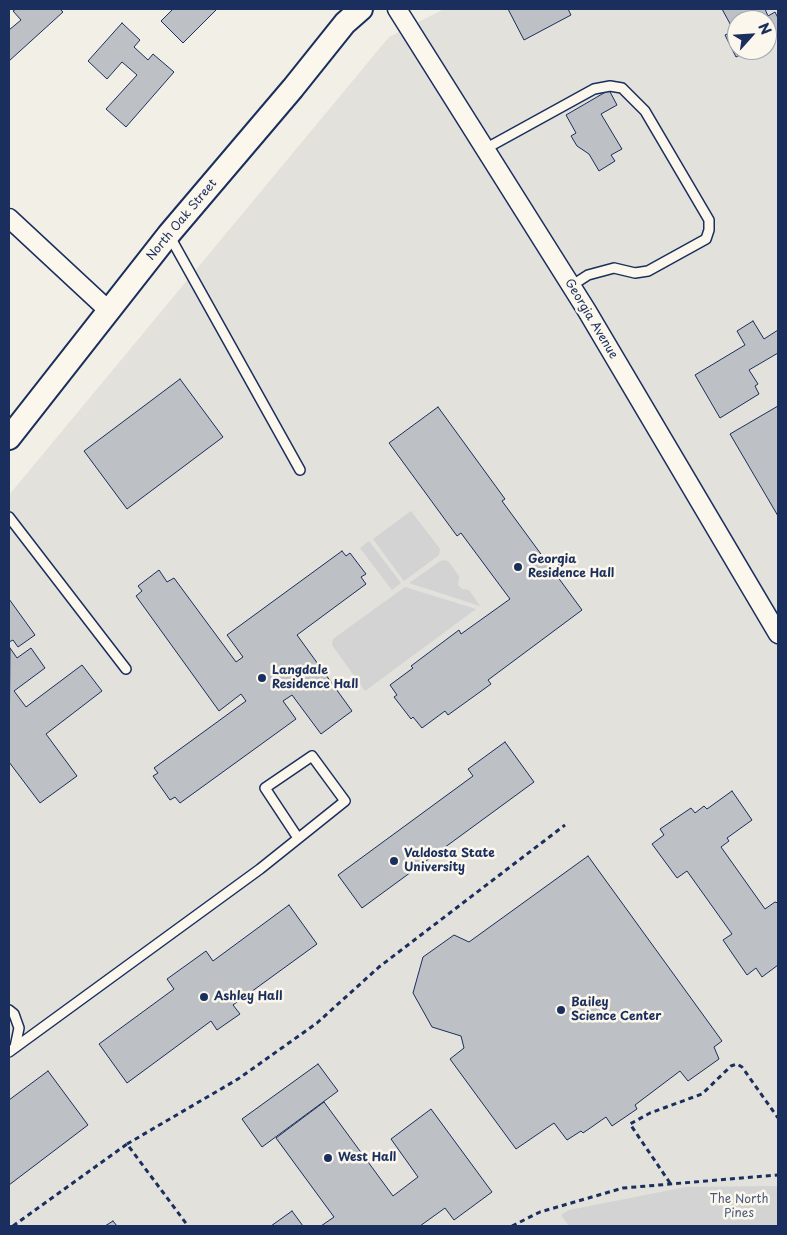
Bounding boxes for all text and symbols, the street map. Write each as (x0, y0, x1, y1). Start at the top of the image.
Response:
north arrow (727, 10, 777, 60)
text: N (753, 19, 777, 38)
street label: North Oak Street (144, 177, 220, 263)
street label: Georgia Avenue (561, 276, 621, 362)
place label: Georgia Residence Hall (528, 553, 614, 581)
marker: Georgia Residence Hall (512, 561, 524, 573)
place label: Langdale Residence Hall (272, 664, 358, 692)
marker: Langdale Residence Hall (256, 672, 268, 684)
place label: Valdosta State University (404, 847, 495, 875)
marker: Valdosta State University (388, 855, 400, 867)
place label: Ashley Hall (214, 990, 282, 1004)
marker: Ashley Hall (198, 991, 210, 1003)
place label: Bailey Science Center (571, 996, 662, 1024)
marker: Bailey Science Center (555, 1004, 567, 1016)
place label: West Hall (338, 1151, 396, 1165)
marker: West Hall (322, 1152, 334, 1164)
park label: The North Pines (710, 1193, 768, 1221)

